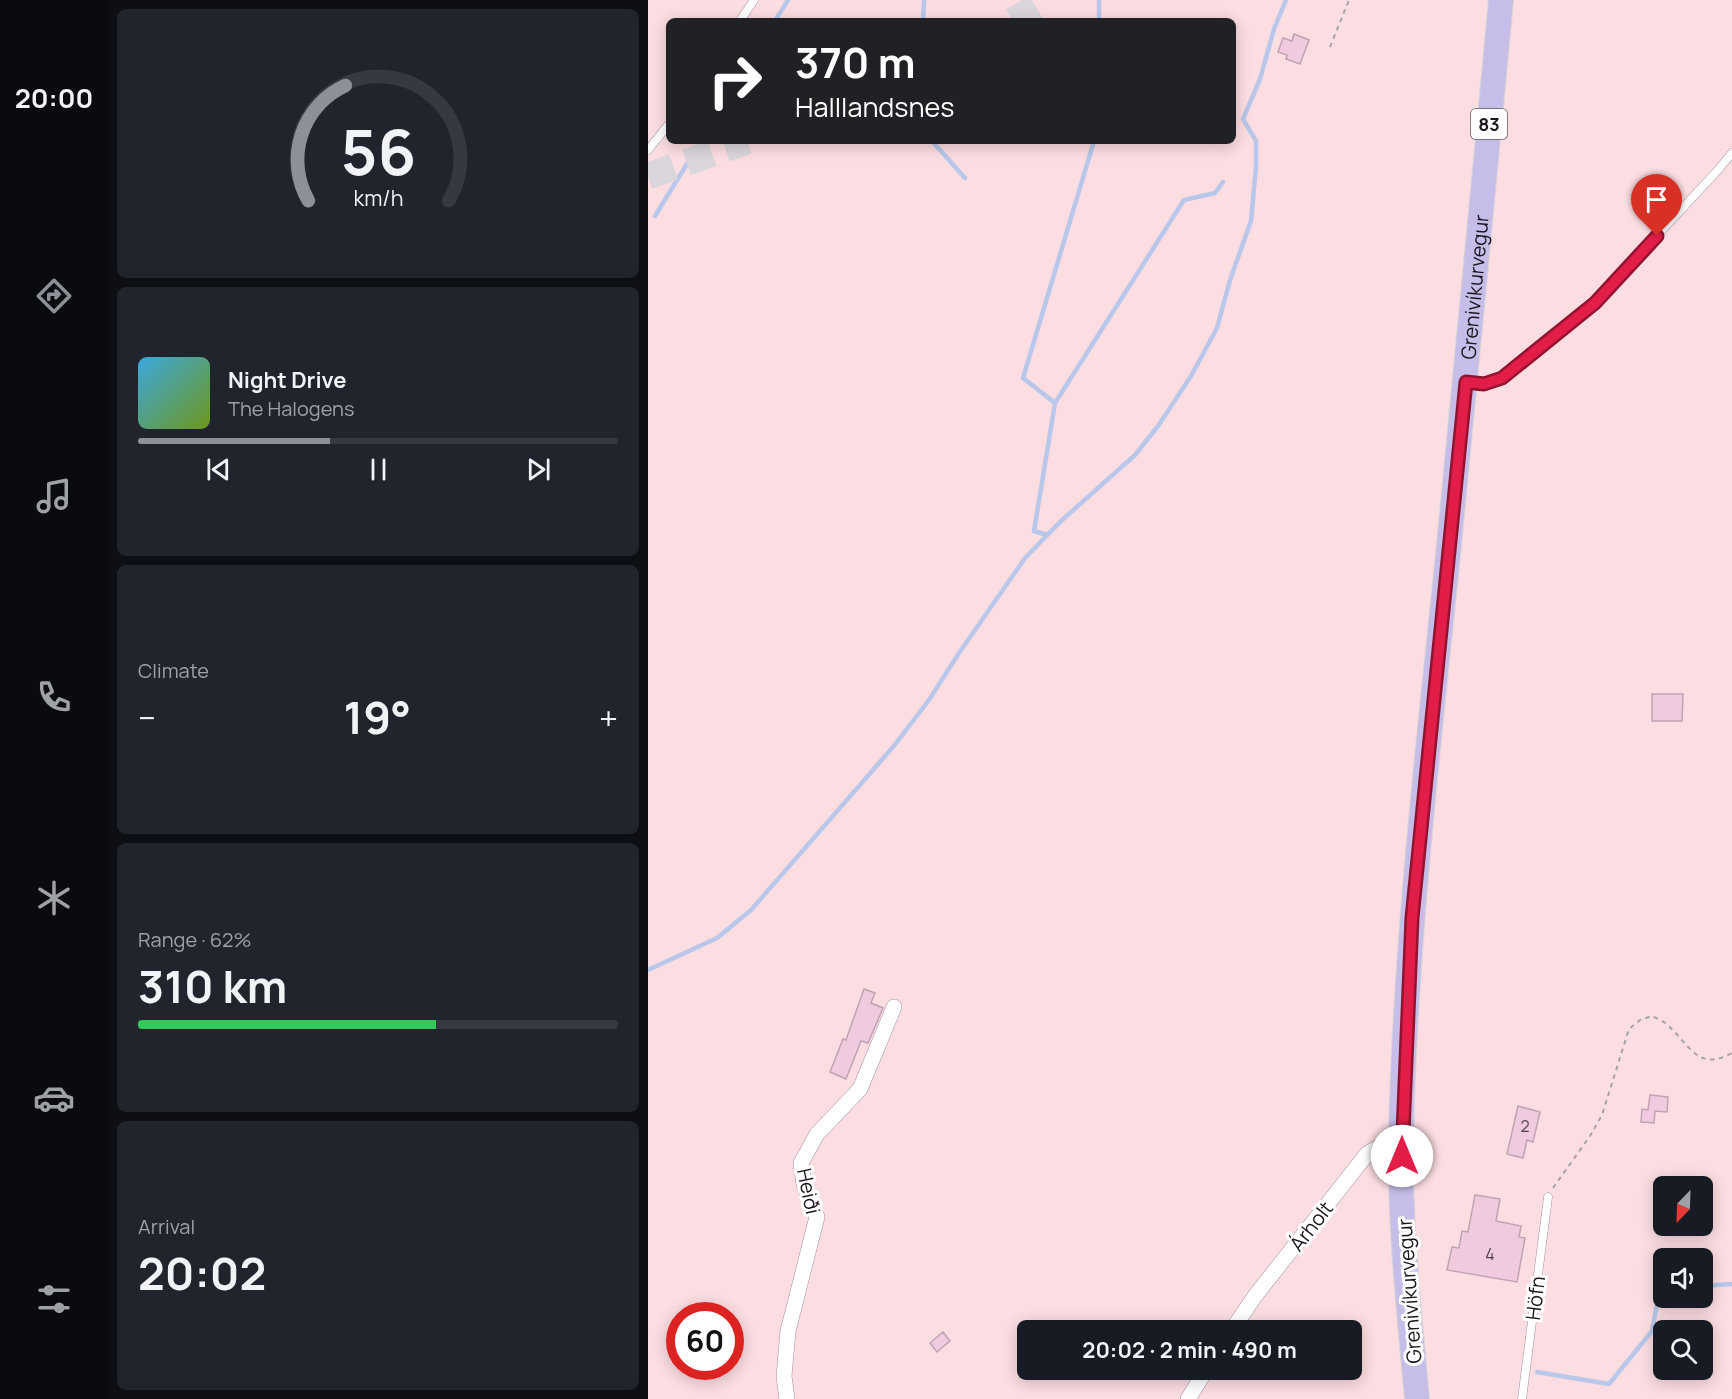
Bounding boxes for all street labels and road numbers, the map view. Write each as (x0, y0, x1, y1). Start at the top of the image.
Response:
road number: 83 (1471, 109, 1507, 139)
street label: Grenivíkurvegur (1454, 213, 1494, 361)
street label: Heiði (791, 1166, 827, 1216)
street label: Árholt (1283, 1196, 1339, 1256)
street label: Grenivíkurvegur (1390, 1218, 1428, 1364)
street label: Höfn (1519, 1274, 1551, 1322)

